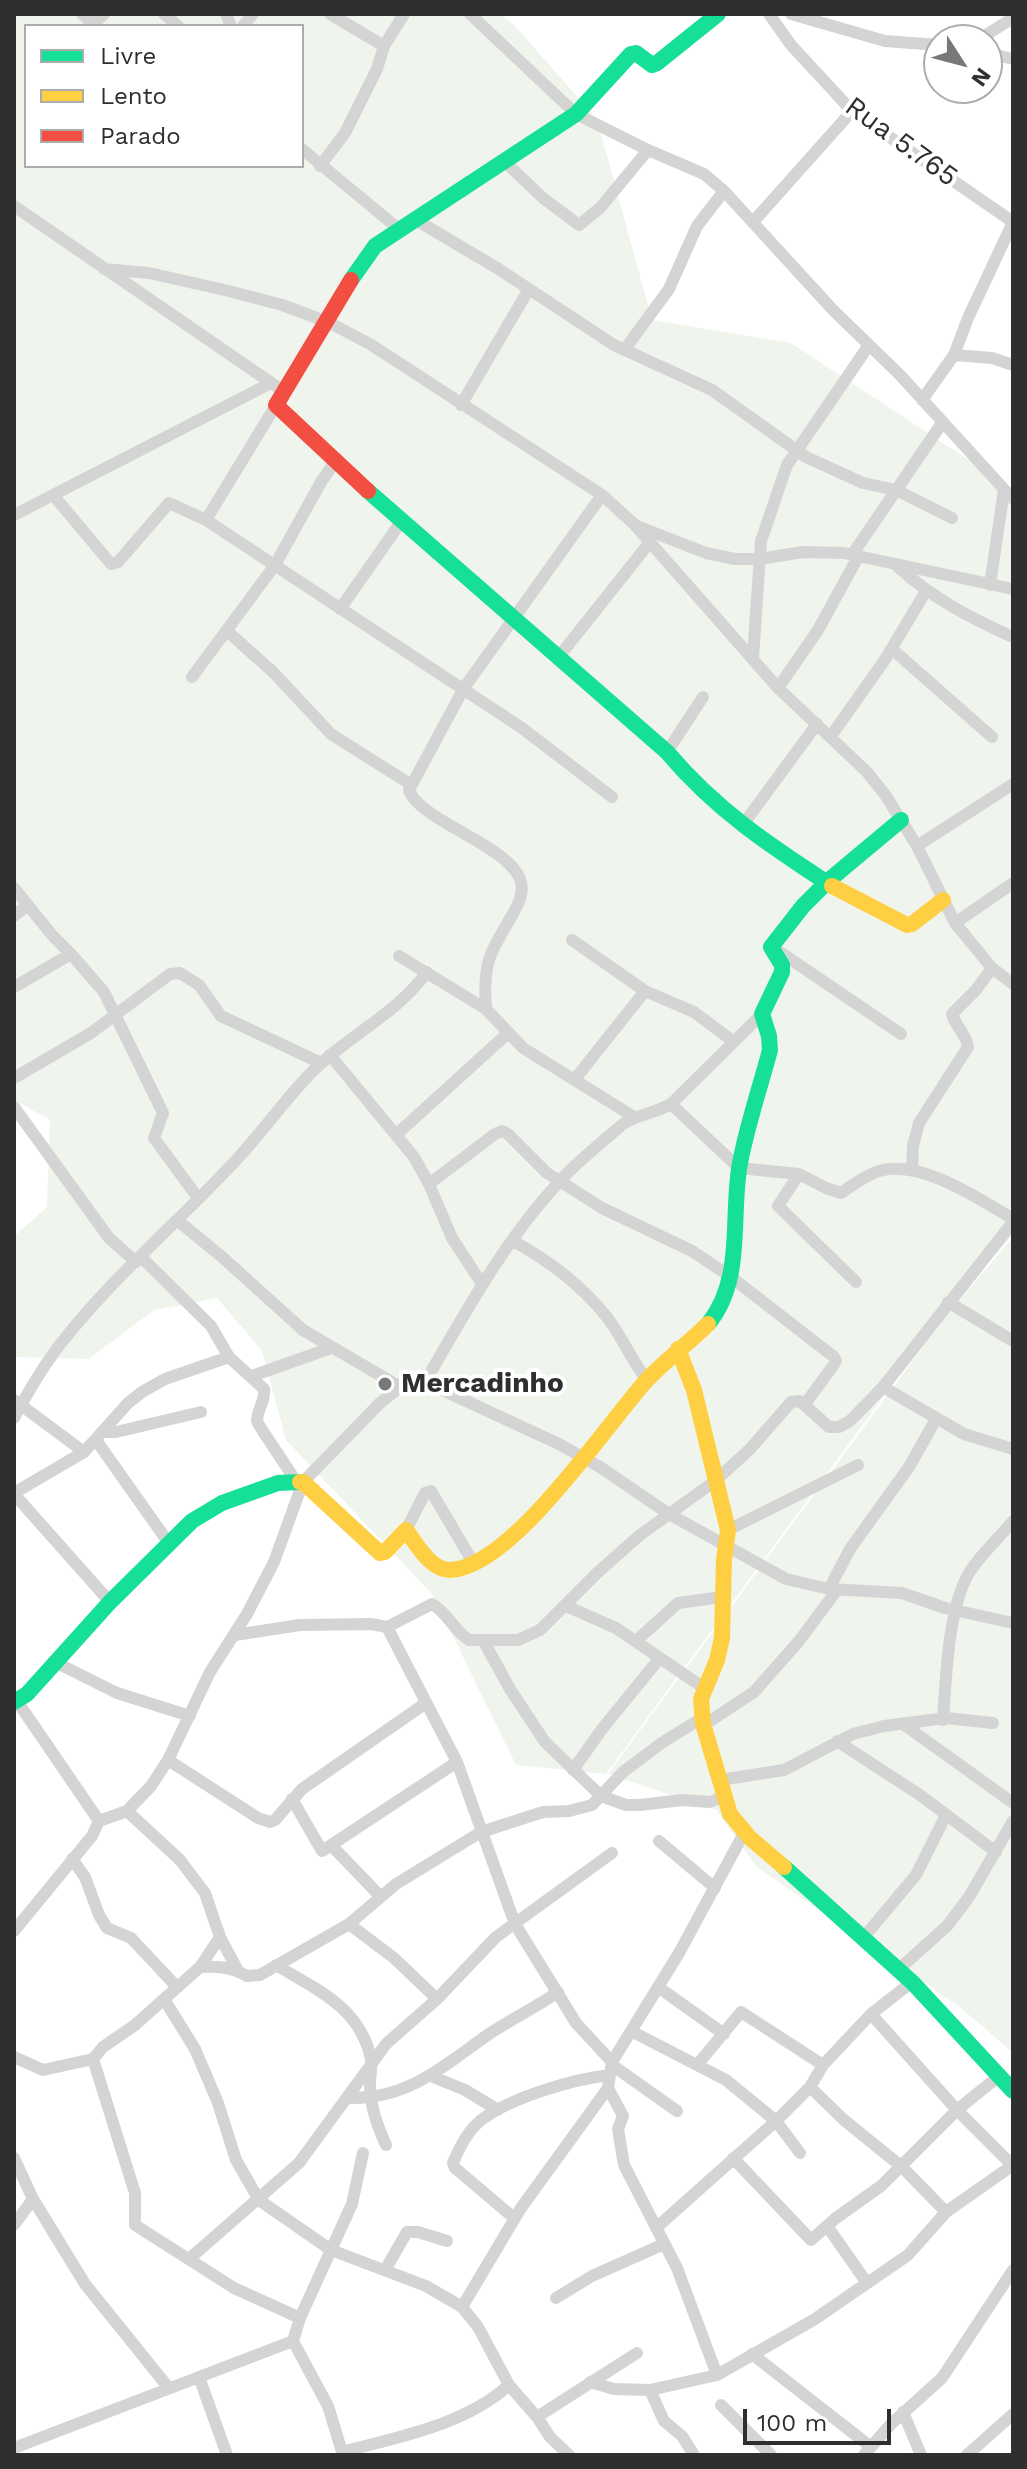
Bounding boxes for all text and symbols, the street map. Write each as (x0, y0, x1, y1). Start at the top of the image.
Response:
legend (24, 24, 304, 168)
north arrow (923, 24, 1003, 104)
text: Livre (100, 42, 156, 70)
text: N (966, 63, 996, 91)
text: Lento (100, 82, 167, 110)
street label: Rua 5.765 (838, 90, 964, 194)
text: Parado (100, 122, 181, 150)
place label: Mercadinho (401, 1367, 564, 1401)
marker: Mercadinho (376, 1375, 394, 1393)
scale bar (747, 2393, 895, 2443)
text: 100 m (757, 2409, 827, 2437)

